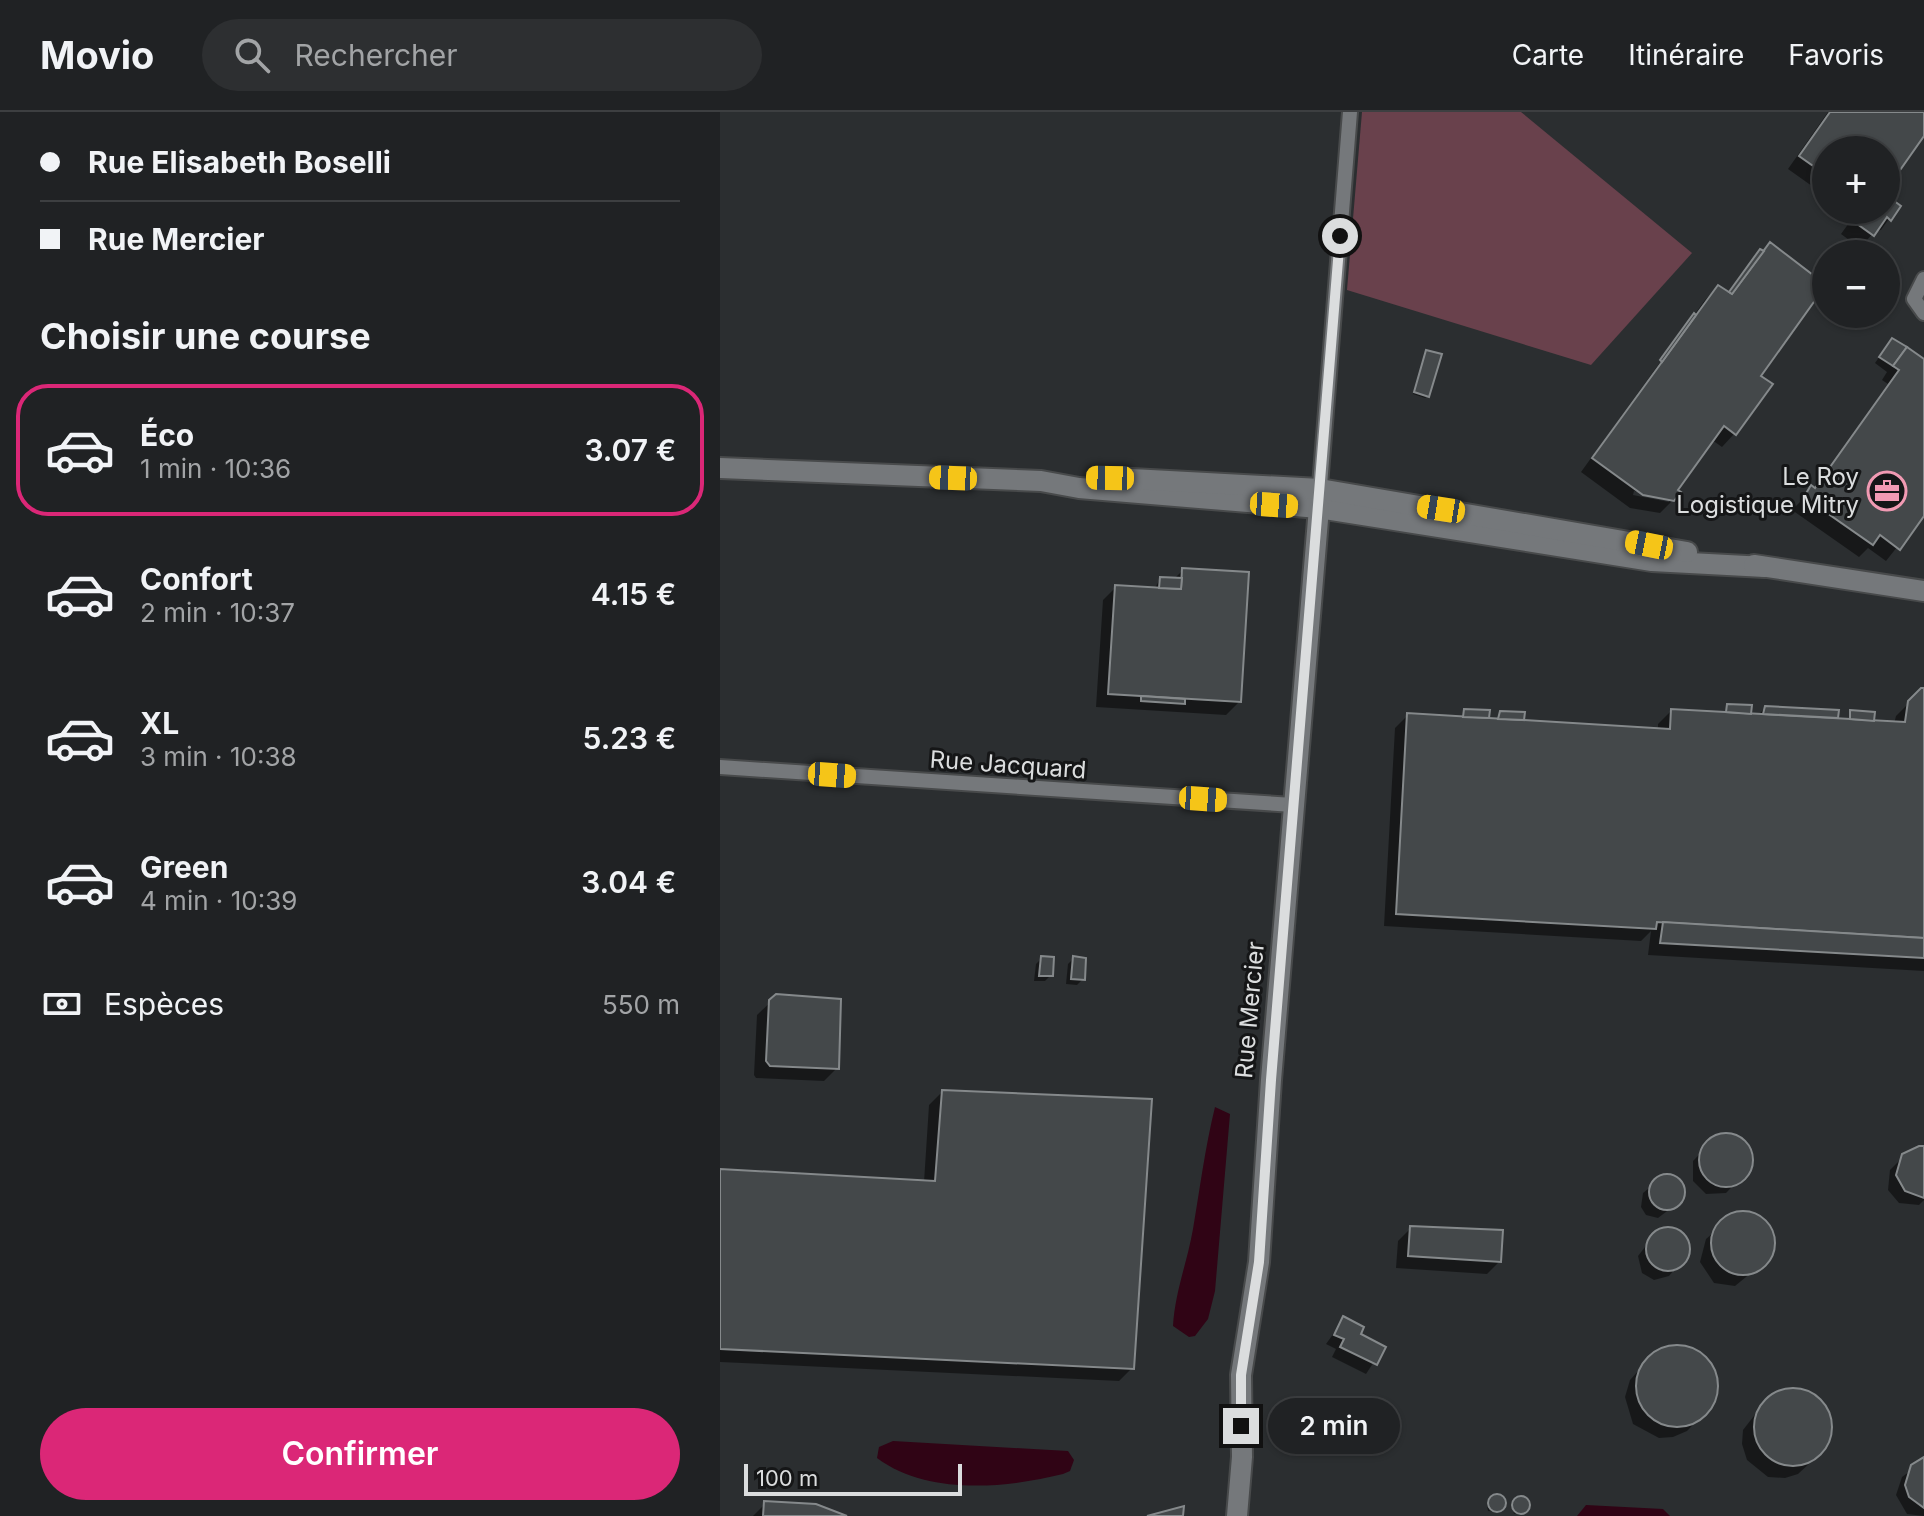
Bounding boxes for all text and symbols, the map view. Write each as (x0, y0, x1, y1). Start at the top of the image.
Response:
search box (202, 19, 762, 91)
text: Movio (40, 32, 154, 78)
icon: search (230, 33, 274, 77)
text: Rechercher (294, 37, 458, 73)
text: Carte (1512, 38, 1584, 72)
text: Itinéraire (1628, 38, 1744, 72)
text: Favoris (1788, 38, 1884, 72)
map controls (1812, 136, 1900, 328)
button: + (1812, 136, 1900, 224)
text: Rue Elisabeth Boselli (88, 144, 391, 180)
route start (1322, 218, 1358, 254)
text: Rue Mercier (88, 221, 265, 257)
button: − (1812, 240, 1900, 328)
text: Choisir une course (40, 314, 371, 358)
icon: car (44, 414, 116, 486)
text: Éco (140, 417, 194, 453)
text: 3.07 € (584, 432, 676, 468)
text: 1 min · 10:36 (140, 453, 291, 484)
place label: Le Roy Logistique Mitry (1676, 462, 1859, 519)
car (929, 465, 977, 491)
car (1086, 466, 1134, 490)
office icon: Le Roy Logistique Mitry (1866, 470, 1908, 512)
car (1249, 491, 1299, 519)
car (1415, 493, 1467, 525)
car (1623, 529, 1675, 561)
icon: car (44, 558, 116, 630)
text: Confort (140, 561, 253, 597)
text: 4.15 € (591, 576, 676, 612)
text: 2 min · 10:37 (140, 597, 295, 628)
icon: car (44, 702, 116, 774)
text: XL (140, 705, 179, 741)
text: 5.23 € (583, 720, 676, 756)
text: 3 min · 10:38 (140, 741, 297, 772)
street label: Rue Jacquard (929, 745, 1087, 784)
car (807, 761, 857, 789)
car (1178, 785, 1228, 813)
icon: car (44, 846, 116, 918)
text: Green (140, 849, 228, 885)
text: 3.04 € (581, 864, 676, 900)
text: 4 min · 10:39 (140, 885, 297, 916)
street label: Rue Mercier (1229, 940, 1270, 1080)
icon: cash (40, 982, 84, 1026)
text: Espèces (104, 986, 224, 1022)
text: 550 m (602, 989, 680, 1020)
callout: 2 min (1269, 1398, 1401, 1454)
button: Confirmer (40, 1408, 680, 1500)
route end (1223, 1408, 1259, 1444)
text: 2 min (1300, 1410, 1368, 1441)
scale bar (744, 1460, 962, 1496)
text: 100 m (756, 1465, 818, 1491)

